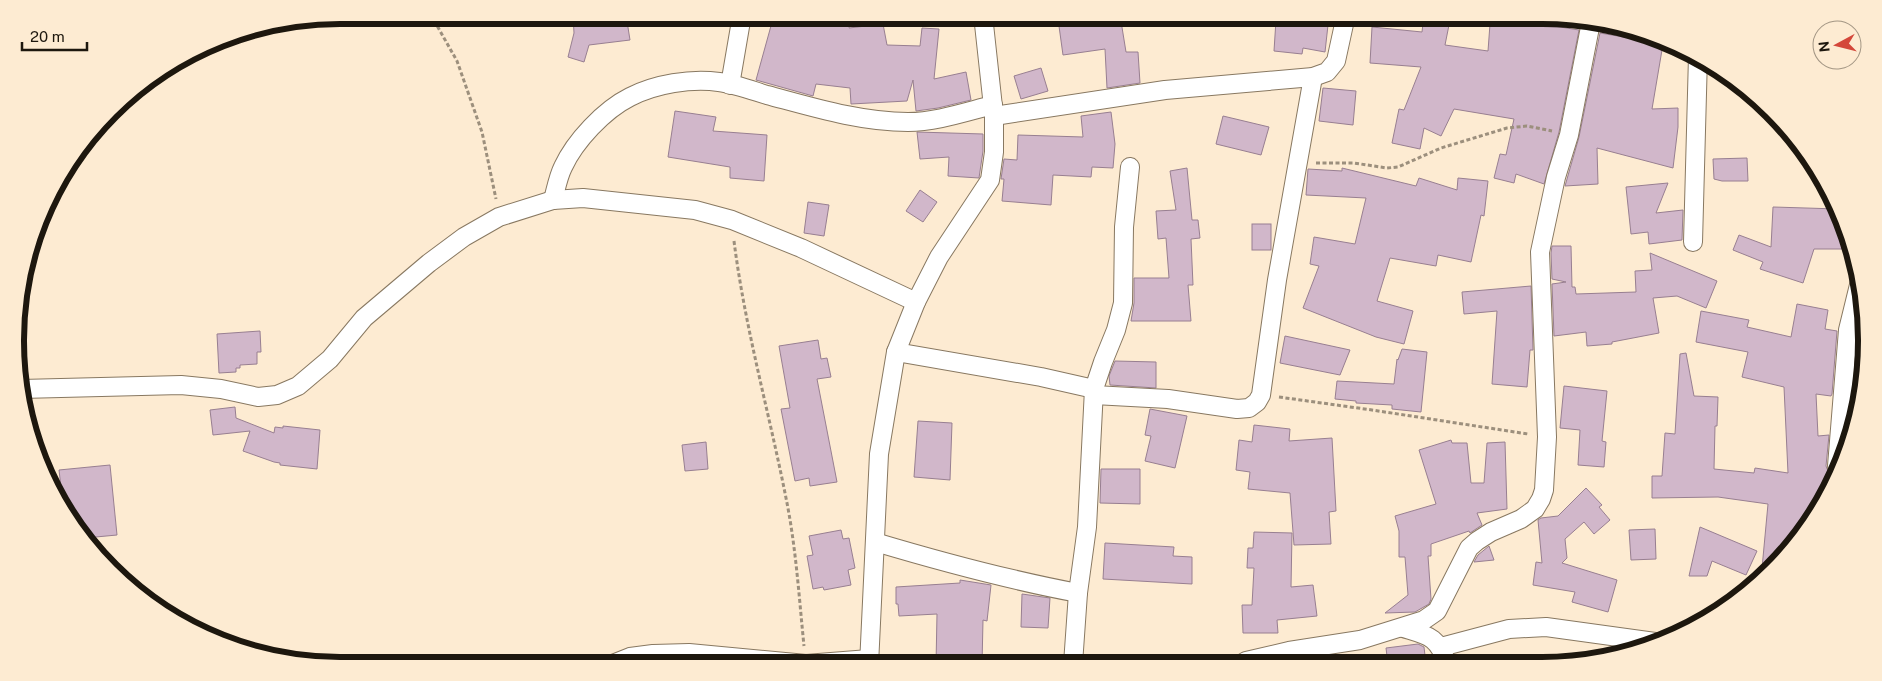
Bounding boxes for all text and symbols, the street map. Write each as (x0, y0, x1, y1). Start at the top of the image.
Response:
scale bar (22, 20, 88, 52)
north arrow (1812, 20, 1862, 70)
text: 20 m (30, 28, 65, 45)
text: N (1815, 40, 1833, 53)

